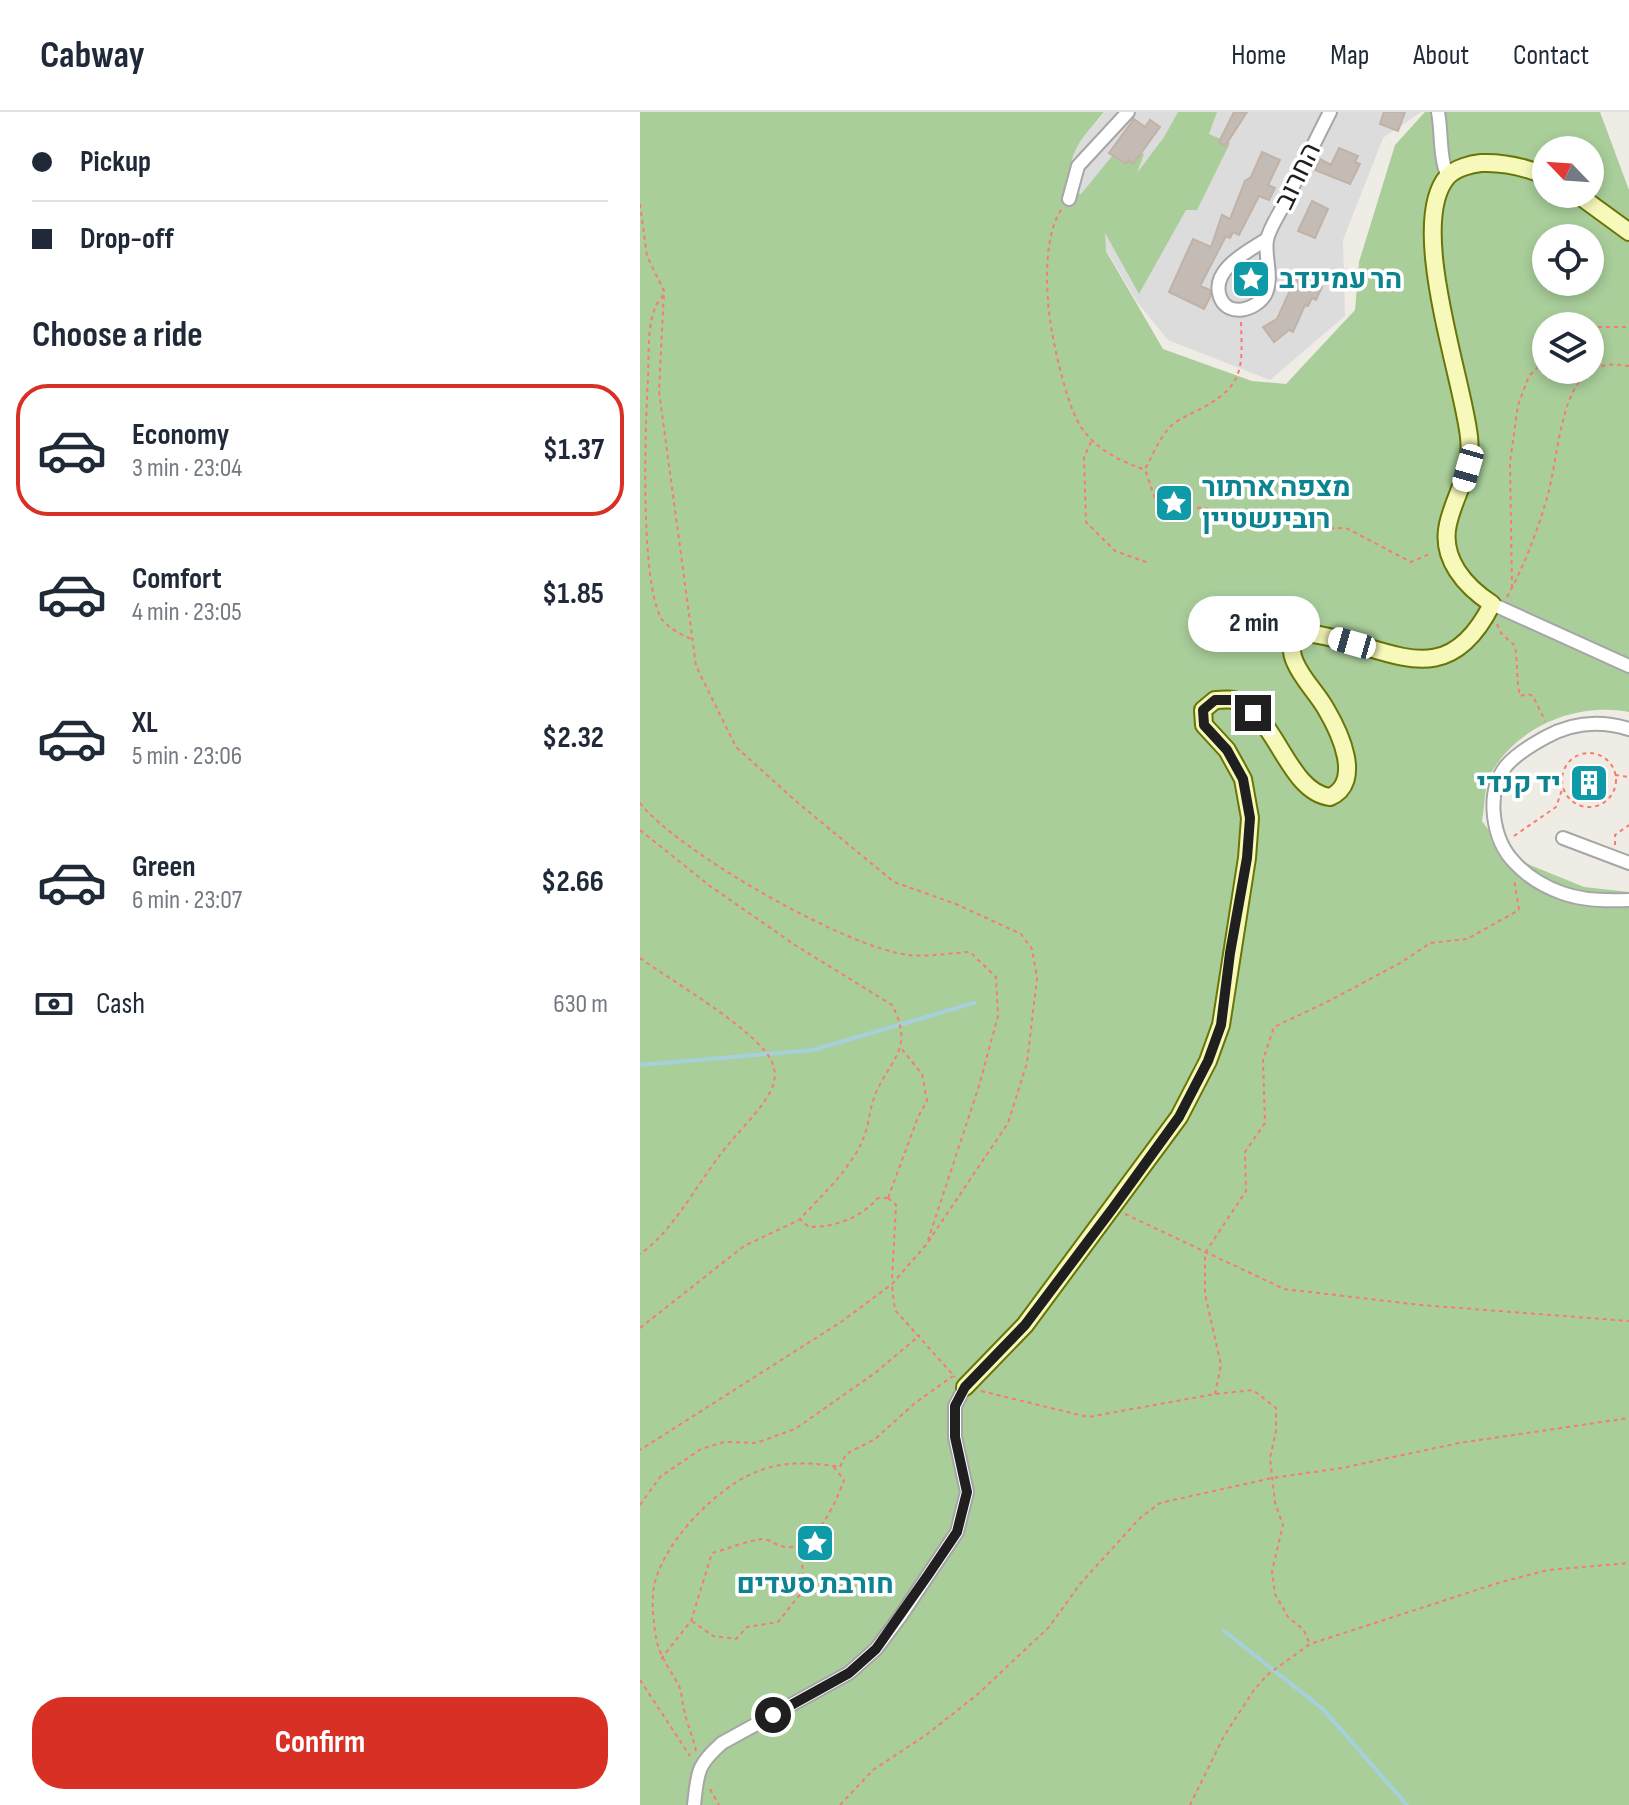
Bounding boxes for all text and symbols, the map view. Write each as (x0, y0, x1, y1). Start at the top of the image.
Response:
text: Cabway (40, 33, 145, 78)
text: Home (1231, 39, 1286, 72)
text: Map (1330, 39, 1369, 72)
text: About (1413, 39, 1469, 72)
text: Contact (1513, 39, 1589, 72)
north arrow (1532, 136, 1604, 208)
map controls (1532, 136, 1604, 384)
street label: החרוב (1268, 137, 1328, 215)
text: Pickup (80, 144, 151, 180)
text: Drop-off (80, 221, 174, 257)
button: locate (1532, 224, 1604, 296)
place icon: הר עמינדב (1230, 258, 1272, 300)
place label: הר עמינדב (1279, 263, 1402, 296)
button: layers (1532, 312, 1604, 384)
text: Choose a ride (32, 314, 203, 357)
icon: car (36, 414, 108, 486)
text: Economy (132, 417, 229, 453)
text: $1.37 (543, 432, 604, 468)
car (1450, 442, 1486, 494)
text: 3 min · 23:04 (132, 453, 242, 484)
place label: מצפה ארתור רובינשטיין (1202, 471, 1351, 536)
place icon: מצפה ארתור רובינשטיין (1153, 482, 1195, 524)
icon: car (36, 558, 108, 630)
text: Comfort (132, 561, 222, 597)
text: $1.85 (542, 576, 604, 612)
text: 4 min · 23:05 (132, 597, 242, 628)
callout: 2 min (1187, 597, 1319, 653)
text: 2 min (1229, 608, 1279, 639)
car (1326, 625, 1378, 661)
route end (1235, 695, 1271, 731)
icon: car (36, 702, 108, 774)
text: XL (132, 705, 158, 741)
text: $2.32 (542, 720, 604, 756)
text: 5 min · 23:06 (132, 741, 242, 772)
building icon: יד קנדי (1568, 762, 1610, 804)
place label: יד קנדי (1477, 767, 1561, 800)
icon: car (36, 846, 108, 918)
text: Green (132, 849, 196, 885)
text: $2.66 (541, 864, 604, 900)
text: 6 min · 23:07 (132, 885, 242, 916)
icon: cash (32, 982, 76, 1026)
text: Cash (96, 986, 145, 1022)
text: 630 m (553, 989, 608, 1020)
place icon: חורבת סעדים (794, 1522, 836, 1564)
place label: חורבת סעדים (736, 1568, 894, 1601)
button: Confirm (32, 1697, 608, 1789)
route start (755, 1697, 791, 1733)

